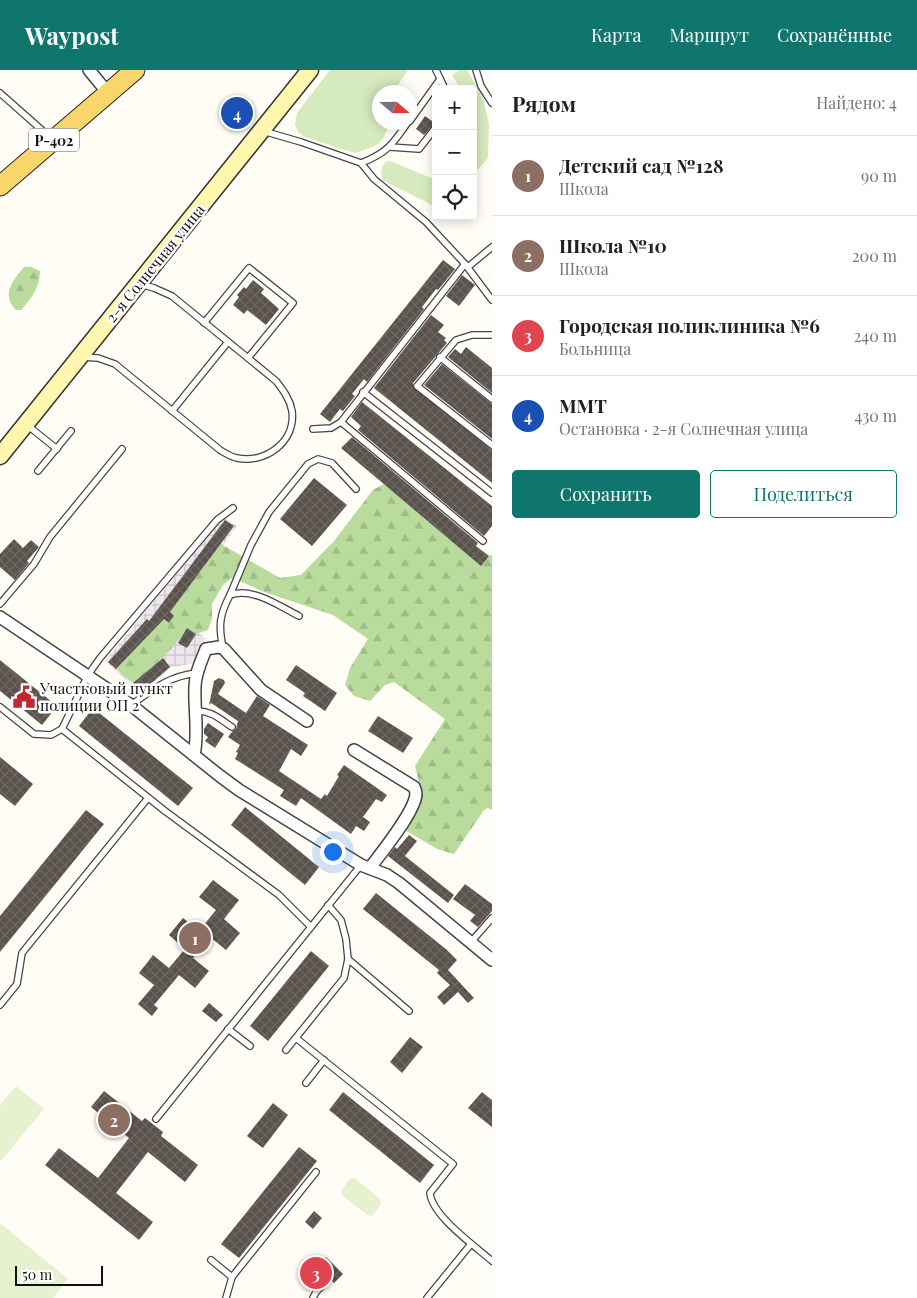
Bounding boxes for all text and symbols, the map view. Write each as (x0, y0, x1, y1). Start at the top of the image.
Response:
text: Waypost (25, 19, 119, 51)
text: Карта (591, 23, 641, 47)
text: Маршрут (669, 23, 749, 47)
text: Сохранённые (777, 23, 892, 47)
north arrow (372, 85, 417, 130)
map controls (432, 85, 477, 220)
button: + (432, 85, 477, 130)
text: Рядом (512, 89, 576, 117)
text: Найдено: 4 (816, 92, 897, 113)
pin: 4 (221, 94, 253, 132)
road number: Р-402 (29, 128, 79, 152)
button: − (432, 130, 477, 175)
text: Детский сад №128 (559, 152, 724, 178)
text: 1 (525, 165, 531, 186)
text: 90 m (861, 165, 897, 186)
button: locate (432, 175, 477, 220)
text: Школа (559, 178, 609, 199)
street label: 2-я Солнечная улица (101, 199, 209, 326)
text: Школа №10 (559, 232, 667, 258)
text: 2 (524, 245, 532, 266)
text: 200 m (852, 245, 897, 266)
text: Школа (559, 258, 609, 279)
text: Городская поликлиника №6 (559, 312, 820, 338)
text: 3 (524, 325, 532, 346)
text: 240 m (854, 325, 897, 346)
text: Больница (559, 338, 631, 359)
text: ММТ (559, 392, 607, 418)
text: 4 (524, 405, 532, 426)
text: 430 m (854, 405, 897, 426)
text: Остановка · 2-я Солнечная улица (559, 418, 808, 439)
button: Сохранить (512, 470, 700, 518)
button: Поделиться (710, 470, 897, 518)
place label: Участковый пункт полиции ОП 2 (39, 678, 173, 715)
public building icon: Участковый пункт полиции ОП 2 (11, 684, 37, 710)
your location (320, 839, 346, 865)
pin: 1 (179, 919, 211, 957)
pin: 2 (98, 1101, 130, 1139)
pin: 3 (300, 1254, 332, 1292)
scale bar (15, 1263, 102, 1286)
text: 50 m (22, 1265, 52, 1284)

